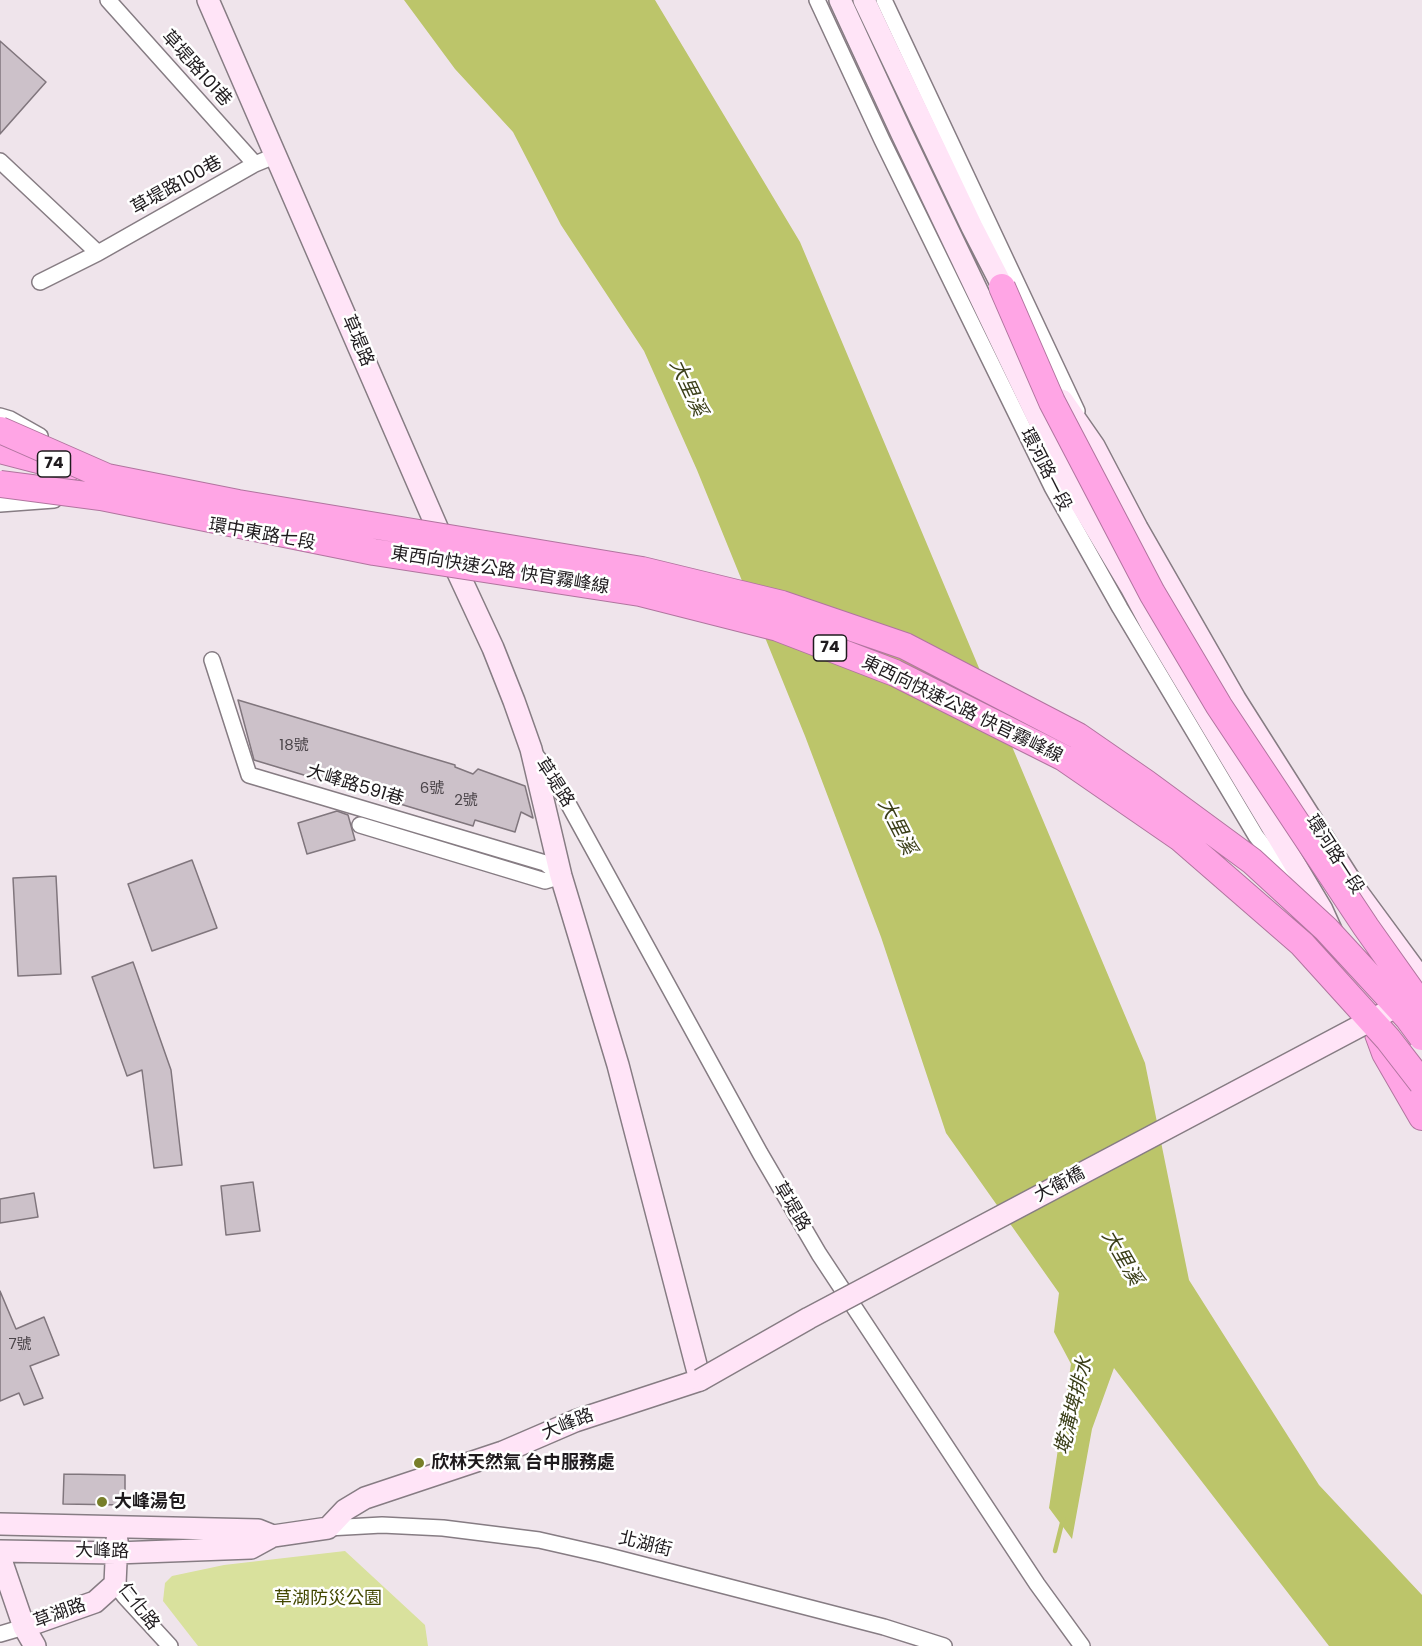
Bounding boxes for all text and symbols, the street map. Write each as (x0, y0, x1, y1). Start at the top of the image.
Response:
street label: 草堤路101巷 (156, 27, 236, 111)
street label: 草堤路100巷 (128, 152, 226, 220)
street label: 草堤路 (337, 312, 377, 370)
water label: 大里溪 (663, 356, 711, 420)
street label: 環河路一段 (1015, 425, 1075, 515)
road number: 74 (38, 451, 70, 477)
street label: 環中東路七段 (207, 515, 317, 555)
street label: 東西向快速公路 快官霧峰線 (389, 543, 611, 599)
road number: 74 (814, 635, 846, 661)
street label: 東西向快速公路 快官霧峰線 (858, 652, 1066, 768)
house number: 18號 (279, 737, 309, 755)
street label: 草堤路 (530, 754, 578, 812)
street label: 大峰路591巷 (304, 761, 406, 811)
house number: 6號 (420, 780, 444, 798)
house number: 2號 (454, 792, 478, 810)
water label: 大里溪 (872, 795, 920, 859)
street label: 環河路一段 (1300, 811, 1368, 899)
street label: 大衛橋 (1031, 1163, 1089, 1207)
street label: 草堤路 (768, 1178, 814, 1236)
water label: 大里溪 (1096, 1226, 1146, 1290)
house number: 7號 (8, 1336, 32, 1354)
water label: 墘溝埤排水 (1051, 1355, 1099, 1457)
street label: 大峰路 (539, 1405, 597, 1445)
place label: 欣林天然氣 台中服務處 (431, 1452, 615, 1474)
marker: 欣林天然氣 台中服務處 (412, 1456, 426, 1470)
place label: 大峰湯包 (114, 1491, 186, 1513)
marker: 大峰湯包 (95, 1495, 109, 1509)
street label: 北湖街 (616, 1528, 674, 1562)
street label: 大峰路 (75, 1541, 129, 1563)
street label: 仁化路 (113, 1579, 163, 1635)
park label: 草湖防災公園 (274, 1588, 382, 1610)
street label: 草湖路 (31, 1595, 89, 1633)

